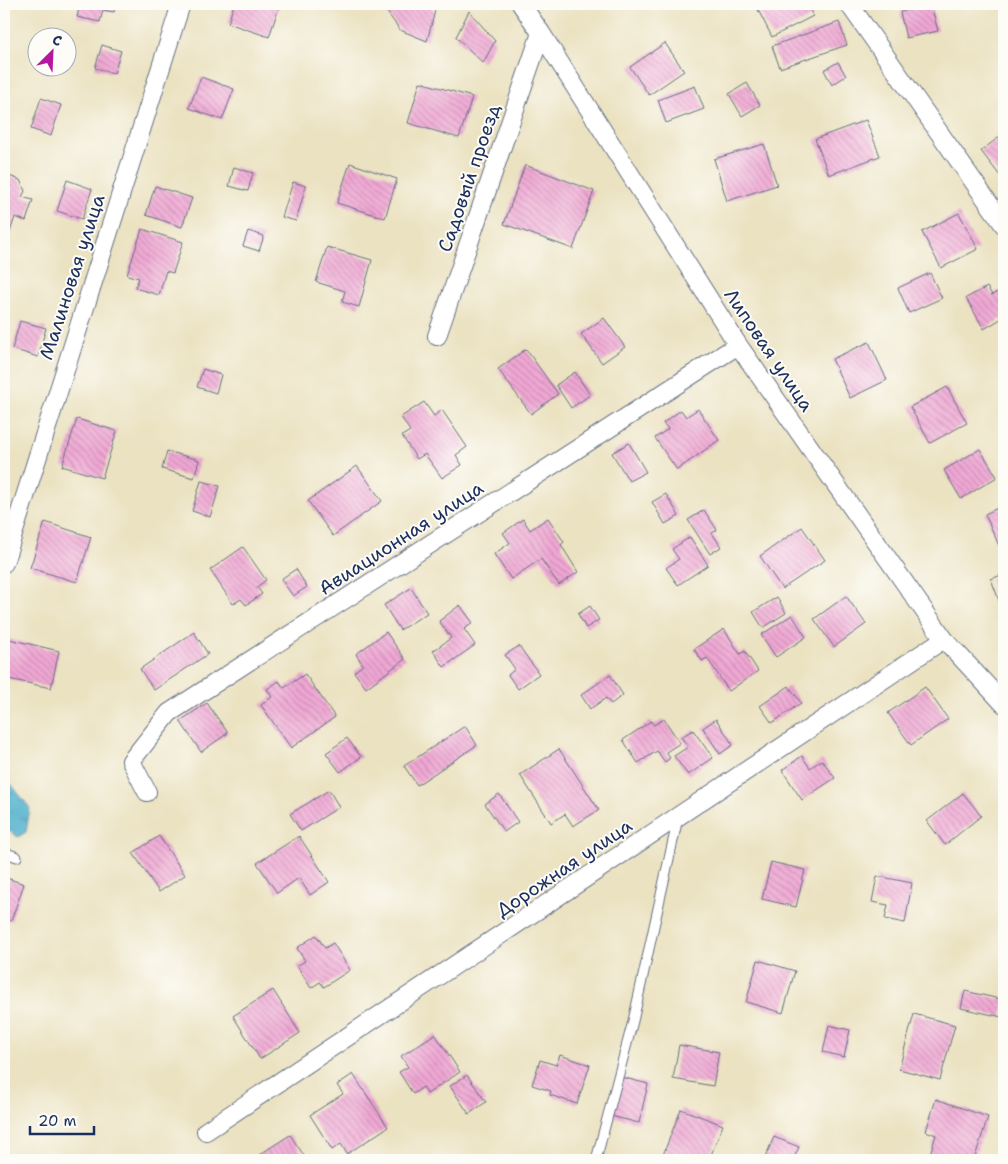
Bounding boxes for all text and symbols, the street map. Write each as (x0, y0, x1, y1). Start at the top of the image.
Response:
north arrow (28, 28, 78, 78)
text: С (50, 30, 65, 50)
street label: Садовый проезд (432, 101, 506, 255)
street label: Малиновая улица (34, 191, 111, 363)
street label: Липовая улица (719, 284, 820, 417)
street label: Авиационная улица (314, 475, 488, 601)
street label: Дорожная улица (491, 813, 637, 923)
scale bar (30, 1104, 94, 1136)
text: 20 m (38, 1111, 77, 1131)

